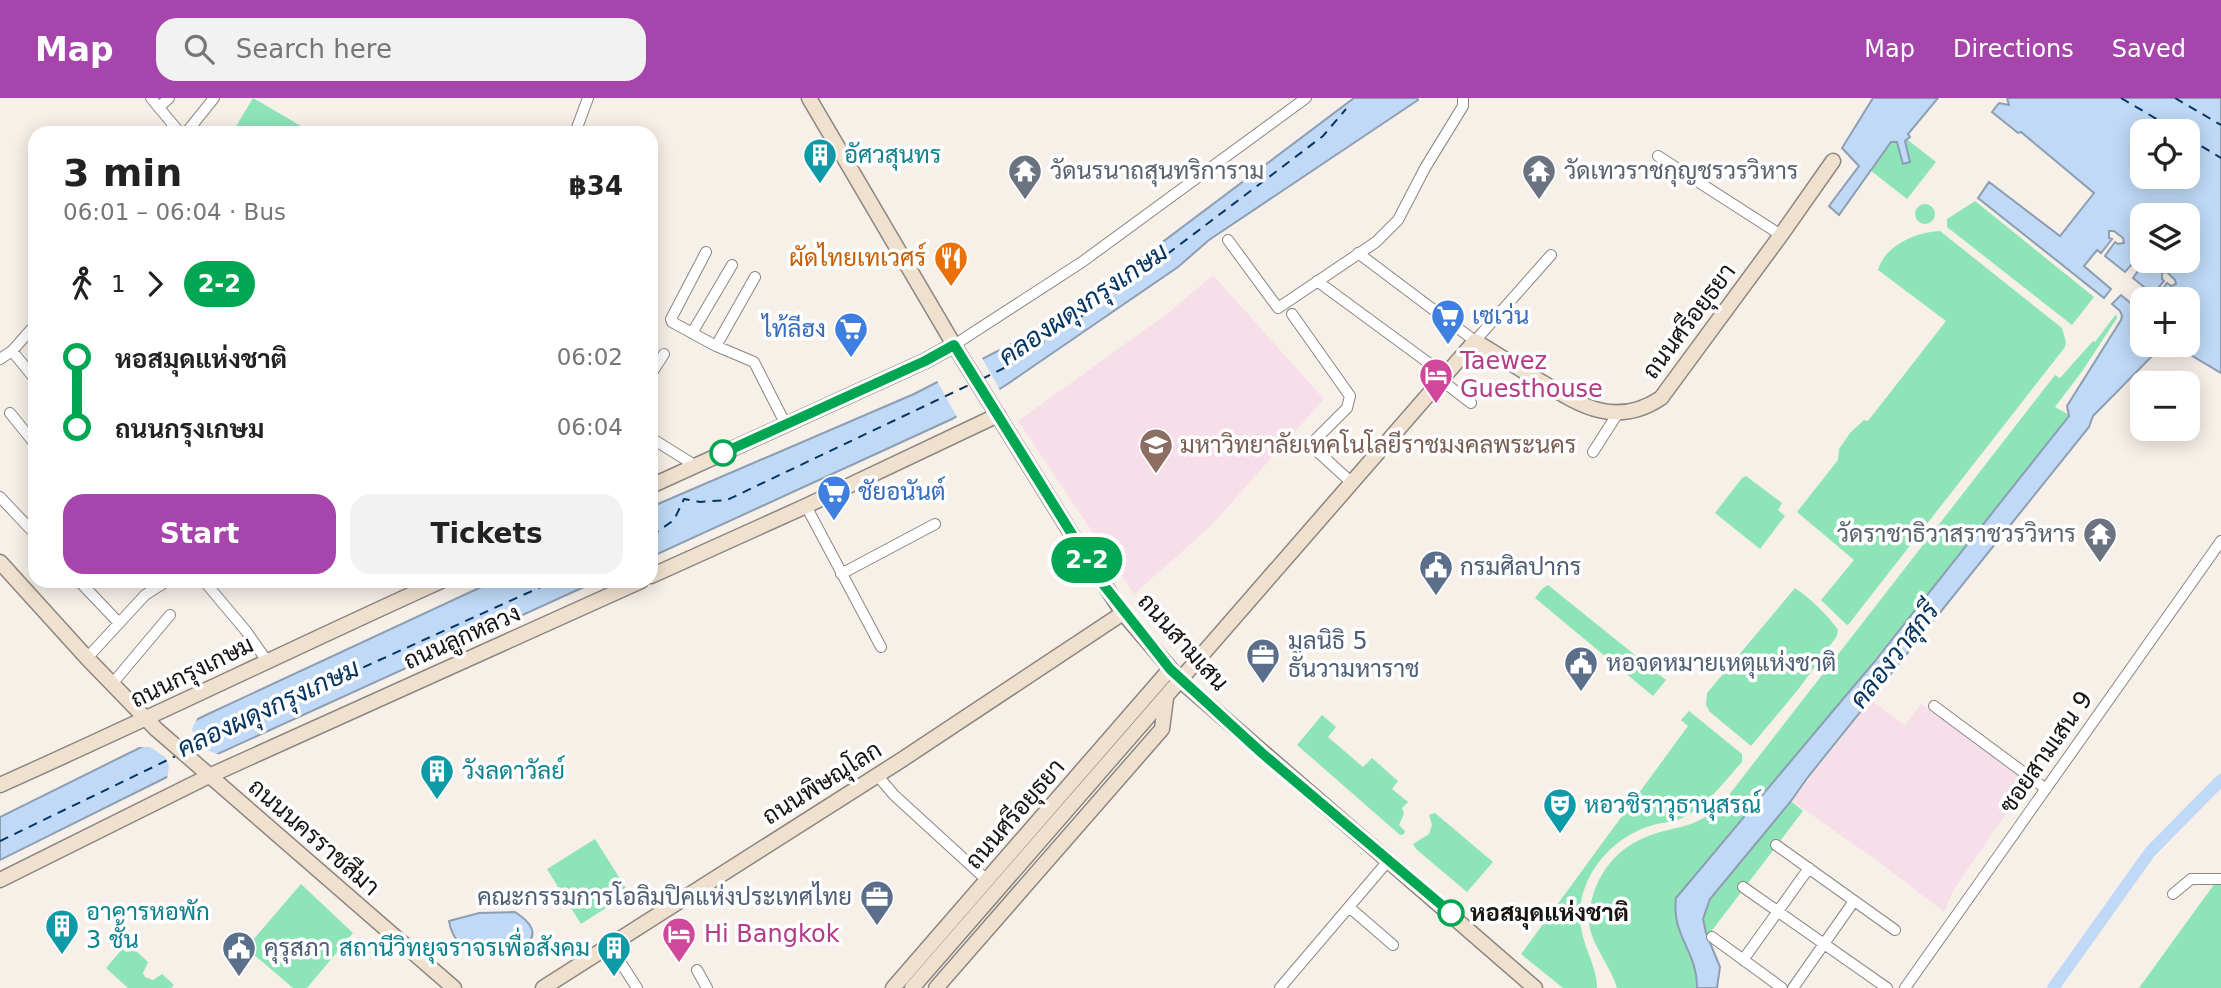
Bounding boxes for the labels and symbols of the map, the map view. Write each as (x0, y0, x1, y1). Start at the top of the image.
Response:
building icon: อัศวสุนทร (801, 136, 839, 185)
place label: อัศวสุนทร (844, 141, 941, 171)
temple icon: วัดนรนาถสุนทริการาม (1006, 152, 1044, 201)
temple icon: วัดเทวราชกุญชรวรวิหาร (1520, 152, 1558, 201)
place label: วัดนรนาถสุนทริการาม (1050, 157, 1264, 187)
place label: วัดเทวราชกุญชรวรวิหาร (1564, 157, 1798, 187)
water label: คลองผดุงกรุงเกษม (993, 236, 1175, 374)
restaurant icon: ผัดไทยเทเวศร์ (932, 239, 970, 288)
place label: ผัดไทยเทเวศร์ (789, 242, 926, 272)
street label: ถนนศรีอยุธยา (1636, 257, 1743, 385)
supermarket icon: เซเว่น (1429, 297, 1467, 346)
place label: เซเว่น (1472, 302, 1529, 330)
supermarket icon: ไท้ลีฮง (832, 310, 870, 359)
place label: ไท้ลีฮง (760, 313, 826, 343)
place label: Taewez Guesthouse (1459, 347, 1603, 403)
hotel icon: Taewez Guesthouse (1417, 356, 1455, 405)
school or university icon: มหาวิทยาลัยเทคโนโลยีราชมงคลพระนคร (1137, 426, 1175, 475)
place label: มหาวิทยาลัยเทคโนโลยีราชมงคลพระนคร (1180, 429, 1576, 459)
unlabelled marker (710, 440, 736, 466)
supermarket icon: ชัยอนันต์ (815, 473, 853, 522)
place label: ชัยอนันต์ (858, 476, 946, 506)
temple icon: วัดราชาธิวาสราชวรวิหาร (2081, 515, 2119, 564)
place label: วัดราชาธิวาสราชวรวิหาร (1837, 520, 2076, 548)
line badge: 2-2 (1047, 537, 1127, 583)
public building icon: กรมศิลปากร (1417, 548, 1455, 597)
place label: กรมศิลปากร (1460, 553, 1581, 581)
street label: ถนนสามเสน (1132, 587, 1234, 697)
water label: คลองวาสุกรี (1842, 594, 1948, 716)
street label: ถนนลูกหลวง (399, 599, 526, 678)
place label: มูลนิธิ 5 ธันวามหาราช (1288, 627, 1420, 683)
street label: ถนนกรุงเกษม (126, 630, 259, 716)
office icon: มูลนิธิ 5 ธันวามหาราช (1244, 636, 1282, 685)
public building icon: หอจดหมายเหตุแห่งชาติ (1562, 644, 1600, 693)
place label: หอจดหมายเหตุแห่งชาติ (1606, 649, 1836, 679)
water label: คลองผดุงกรุงเกษม (172, 653, 365, 766)
street label: ซอยสามเสน 9 (1994, 686, 2098, 818)
street label: ถนนพิษณุโลก (756, 734, 888, 832)
building icon: วังลดาวัลย์ (418, 752, 456, 801)
street label: ถนนศรีอยุธยา (959, 753, 1072, 876)
place label: วังลดาวัลย์ (462, 755, 565, 785)
street label: ถนนนครราชสีมา (243, 772, 386, 901)
theatre icon: หอวชิราวุธานุสรณ์ (1541, 786, 1579, 835)
place label: หอวชิราวุธานุสรณ์ (1584, 789, 1761, 821)
office icon: คณะกรรมการโอลิมปิคแห่งประเทศไทย (858, 878, 896, 927)
place label: คณะกรรมการโอลิมปิคแห่งประเทศไทย (477, 881, 852, 911)
place label: อาคารหอพัก 3 ชั้น (86, 898, 210, 954)
place label: หอสมุดแห่งชาติ (1470, 899, 1629, 930)
marker: หอสมุดแห่งชาติ (1438, 900, 1464, 926)
building icon: อาคารหอพัก 3 ชั้น (43, 907, 81, 956)
hotel icon: Hi Bangkok (660, 915, 698, 964)
place label: Hi Bangkok (704, 920, 840, 948)
place label: สถานีวิทยุจราจรเพื่อสังคม (339, 927, 590, 964)
public building icon: คุรุสภา (220, 929, 258, 978)
building icon: สถานีวิทยุจราจรเพื่อสังคม (595, 929, 633, 978)
place label: คุรุสภา (264, 934, 330, 964)

